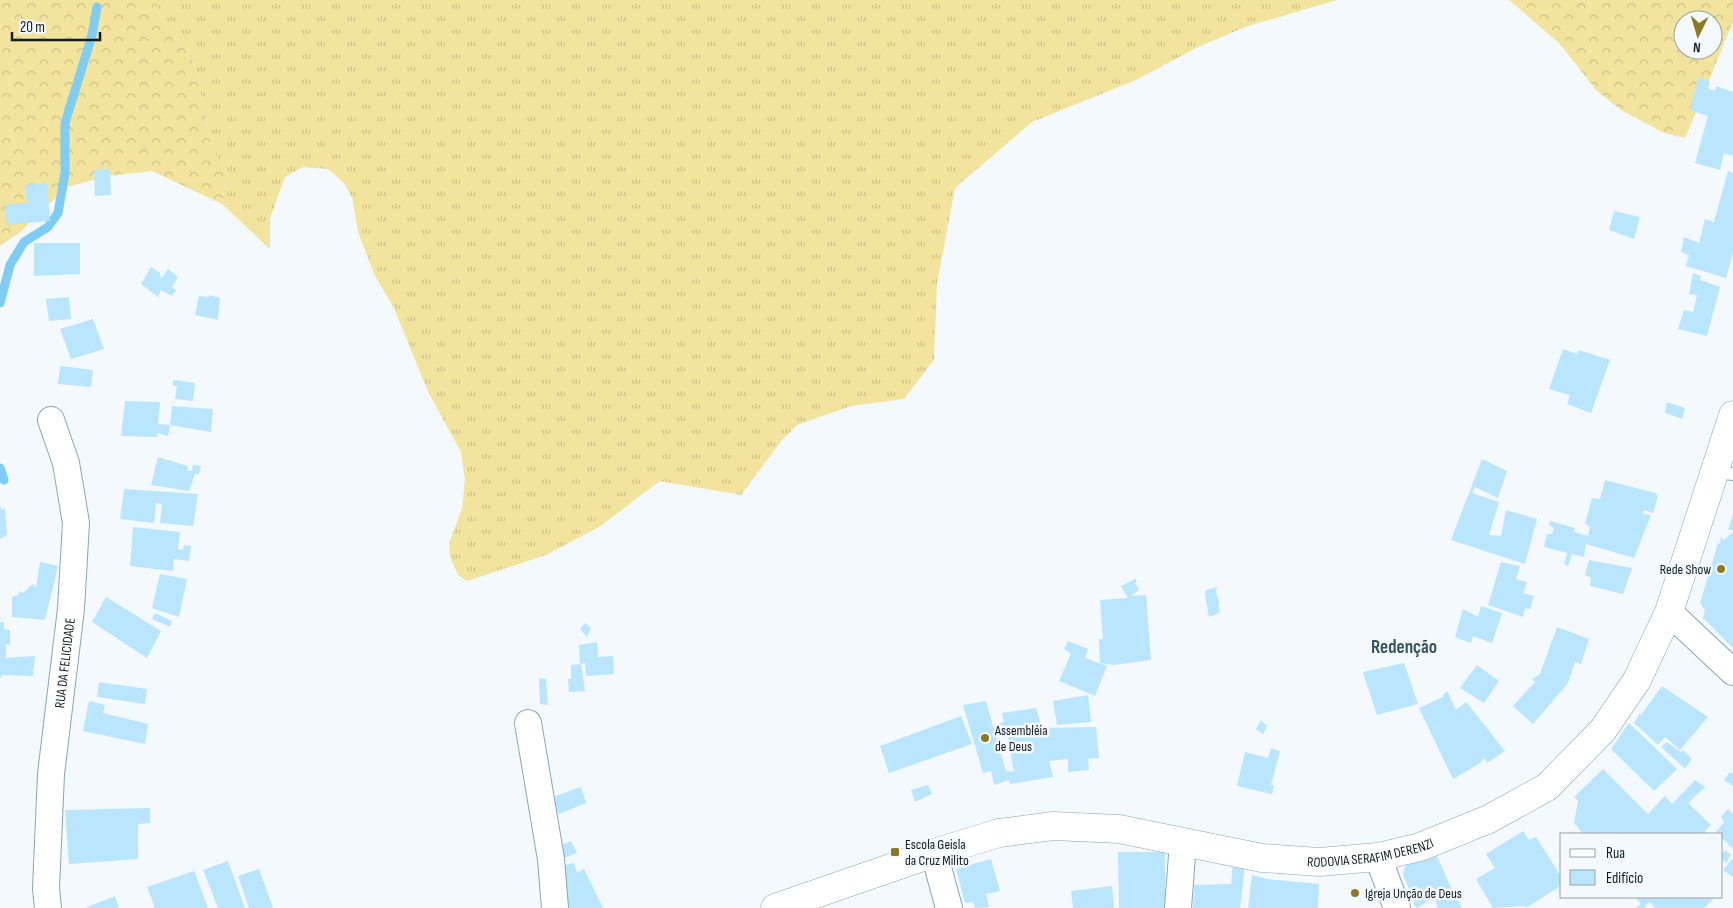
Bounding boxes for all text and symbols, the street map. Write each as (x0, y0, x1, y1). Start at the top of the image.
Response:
scale bar (12, 10, 100, 42)
north arrow (1673, 10, 1723, 60)
text: 20 m (20, 18, 45, 37)
text: N (1692, 39, 1701, 56)
place label: Rede Show (1660, 561, 1711, 578)
marker: Rede Show (1715, 563, 1727, 575)
street label: RUA DA FELICIDADE (51, 617, 79, 709)
district label: Redenção (1371, 636, 1437, 659)
place label: Assembléia de Deus (994, 722, 1048, 755)
marker: Assembléia de Deus (979, 732, 991, 744)
legend (1560, 833, 1723, 898)
street label: RODOVIA SERAFIM DERENZI (1307, 834, 1436, 871)
place label: Escola Geisla da Cruz Milito (905, 836, 969, 869)
text: Rua (1606, 844, 1625, 863)
marker: Escola Geisla da Cruz Milito (889, 846, 901, 858)
text: Edifício (1606, 869, 1643, 888)
place label: Igreja Unção de Deus (1365, 885, 1462, 902)
marker: Igreja Unção de Deus (1349, 887, 1361, 899)

